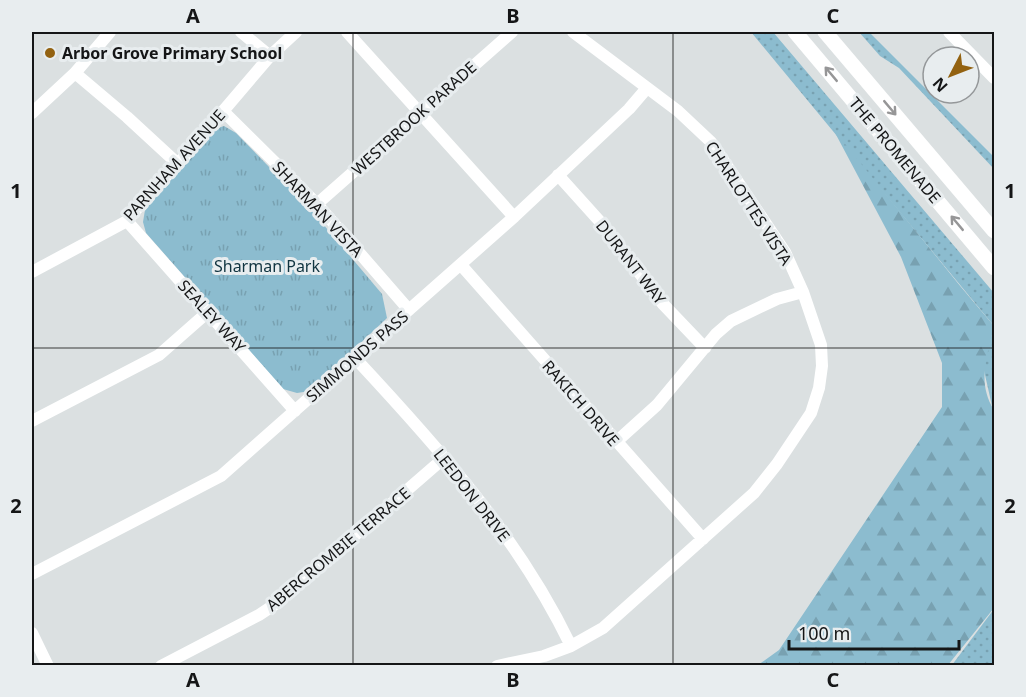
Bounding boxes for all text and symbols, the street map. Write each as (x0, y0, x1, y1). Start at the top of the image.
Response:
text: A (186, 2, 200, 29)
text: B (506, 2, 520, 29)
text: C (827, 2, 840, 29)
place label: Arbor Grove Primary School (62, 42, 282, 64)
north arrow (921, 45, 981, 105)
marker: Arbor Grove Primary School (43, 46, 57, 60)
street label: WESTBROOK PARADE (347, 56, 481, 180)
one-way arrow (824, 67, 838, 82)
text: N (927, 73, 952, 97)
street label: THE PROMENADE (844, 92, 946, 208)
one-way arrow (883, 100, 897, 115)
street label: PARNHAM AVENUE (118, 105, 230, 225)
street label: CHARLOTTES VISTA (701, 137, 798, 270)
street label: SHARMAN VISTA (268, 156, 369, 262)
text: 1 (10, 177, 22, 204)
text: 1 (1004, 177, 1016, 204)
street label: DURANT WAY (591, 215, 671, 309)
one-way arrow (950, 216, 964, 231)
park label: Sharman Park (214, 255, 320, 277)
street label: SEALEY WAY (173, 275, 251, 358)
street label: SIMMONDS PASS (301, 305, 413, 407)
street label: RAKICH DRIVE (538, 355, 624, 451)
street label: LEEDON DRIVE (429, 444, 515, 546)
street label: ABERCROMBIE TERRACE (261, 482, 415, 616)
text: 2 (10, 492, 22, 519)
text: 2 (1004, 492, 1016, 519)
scale bar (789, 613, 958, 651)
text: 100 m (798, 621, 850, 645)
text: A (186, 666, 200, 693)
text: B (506, 666, 520, 693)
text: C (827, 666, 840, 693)

